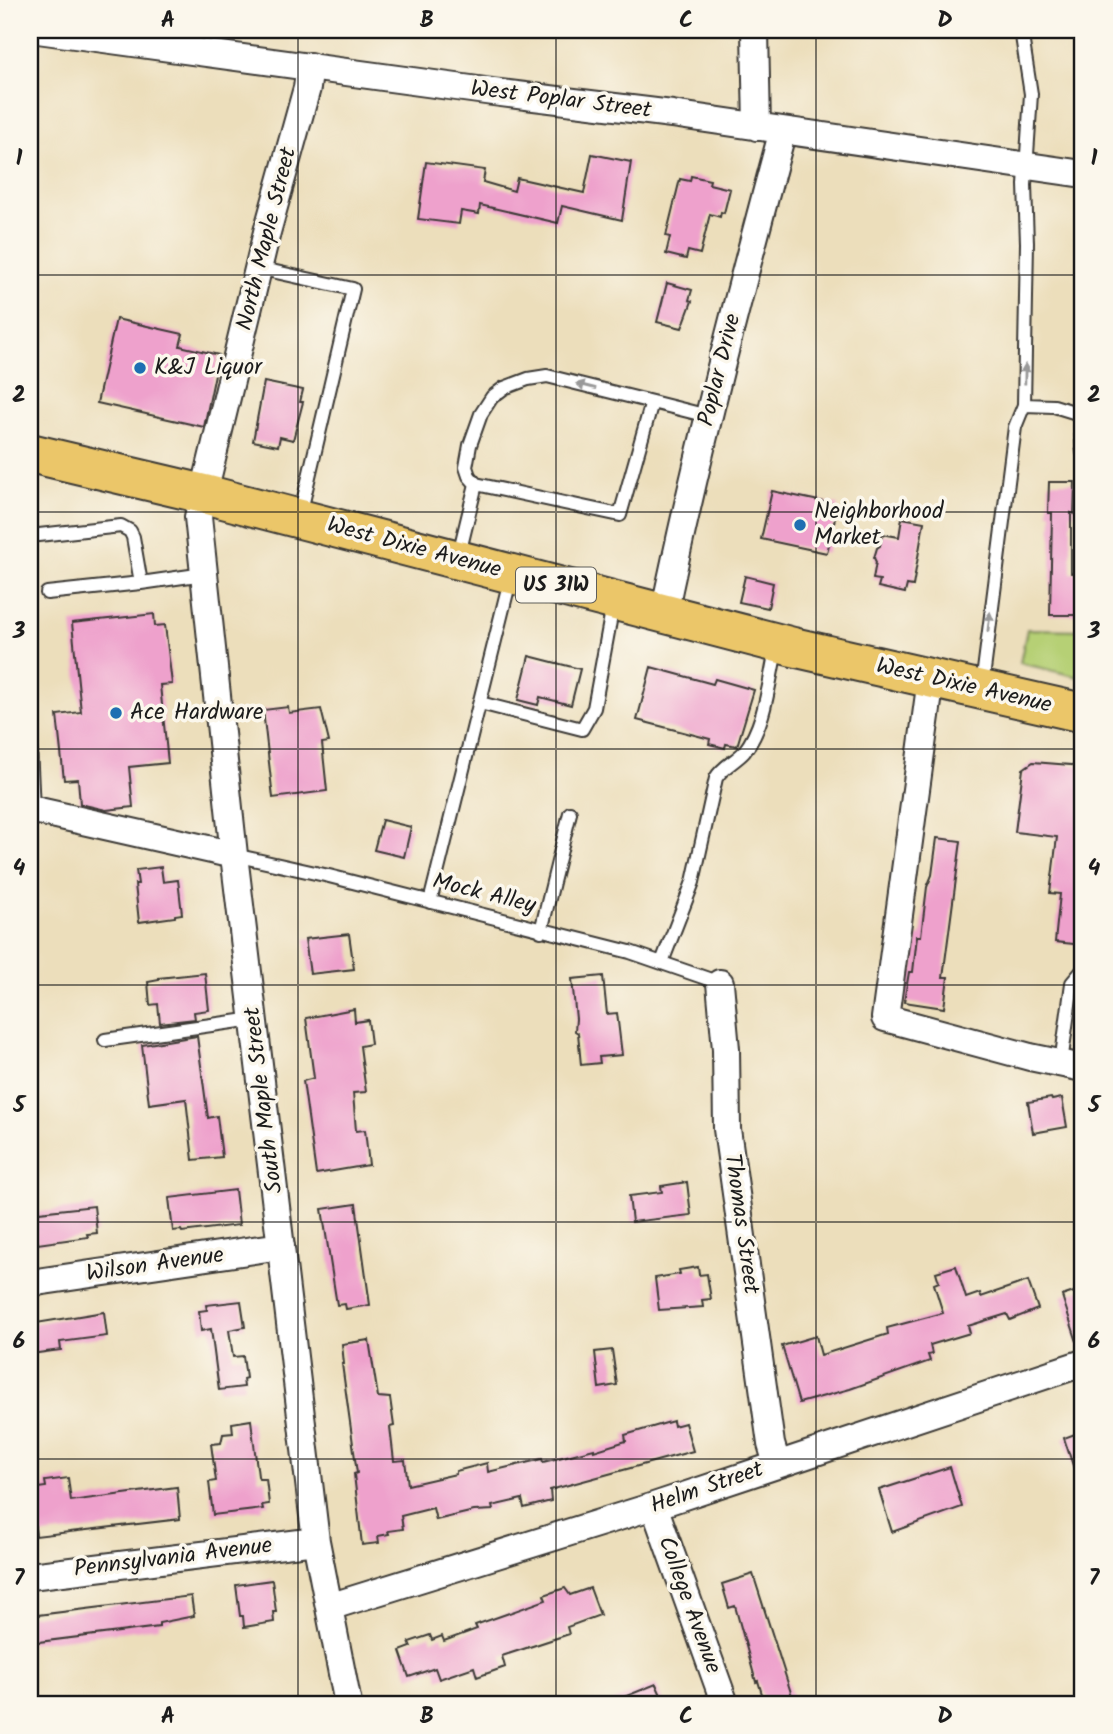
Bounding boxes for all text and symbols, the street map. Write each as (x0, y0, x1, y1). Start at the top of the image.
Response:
text: A (161, 3, 175, 39)
text: B (420, 3, 434, 39)
text: C (679, 3, 693, 39)
text: D (937, 3, 953, 39)
street label: West Poplar Street (469, 71, 654, 129)
text: 1 (16, 141, 23, 177)
text: 1 (1091, 141, 1098, 177)
street label: North Maple Street (227, 143, 307, 334)
street label: Poplar Drive (689, 310, 751, 430)
place label: K&J Liquor (154, 350, 263, 386)
marker: K&J Liquor (132, 360, 148, 376)
one-way arrow (1019, 363, 1031, 385)
text: 2 (12, 378, 26, 414)
text: 2 (1087, 378, 1101, 414)
one-way arrow (575, 380, 597, 391)
place label: Neighborhood Market (814, 494, 944, 556)
street label: West Dixie Avenue (323, 507, 505, 589)
marker: Neighborhood Market (792, 517, 808, 533)
road number: US 31W (516, 568, 596, 602)
one-way arrow (983, 611, 994, 633)
text: 3 (12, 614, 26, 650)
text: 3 (1087, 614, 1101, 650)
street label: West Dixie Avenue (873, 648, 1055, 724)
place label: Ace Hardware (130, 695, 263, 731)
marker: Ace Hardware (108, 705, 124, 721)
text: 4 (13, 851, 26, 887)
text: 4 (1088, 851, 1101, 887)
street label: Mock Alley (429, 864, 540, 924)
street label: South Maple Street (235, 1004, 293, 1195)
text: 5 (12, 1088, 27, 1124)
text: 5 (1087, 1088, 1102, 1124)
street label: Thomas Street (713, 1151, 769, 1298)
street label: Wilson Avenue (84, 1238, 226, 1292)
text: 6 (13, 1324, 25, 1360)
text: 6 (1088, 1324, 1100, 1360)
street label: Helm Street (646, 1452, 769, 1524)
street label: Pennsylvania Avenue (72, 1528, 274, 1588)
street label: College Avenue (647, 1531, 731, 1679)
text: 7 (14, 1561, 26, 1597)
text: 7 (1089, 1561, 1101, 1597)
text: A (161, 1699, 175, 1734)
text: B (420, 1699, 434, 1734)
text: C (679, 1699, 693, 1734)
text: D (937, 1699, 953, 1734)

